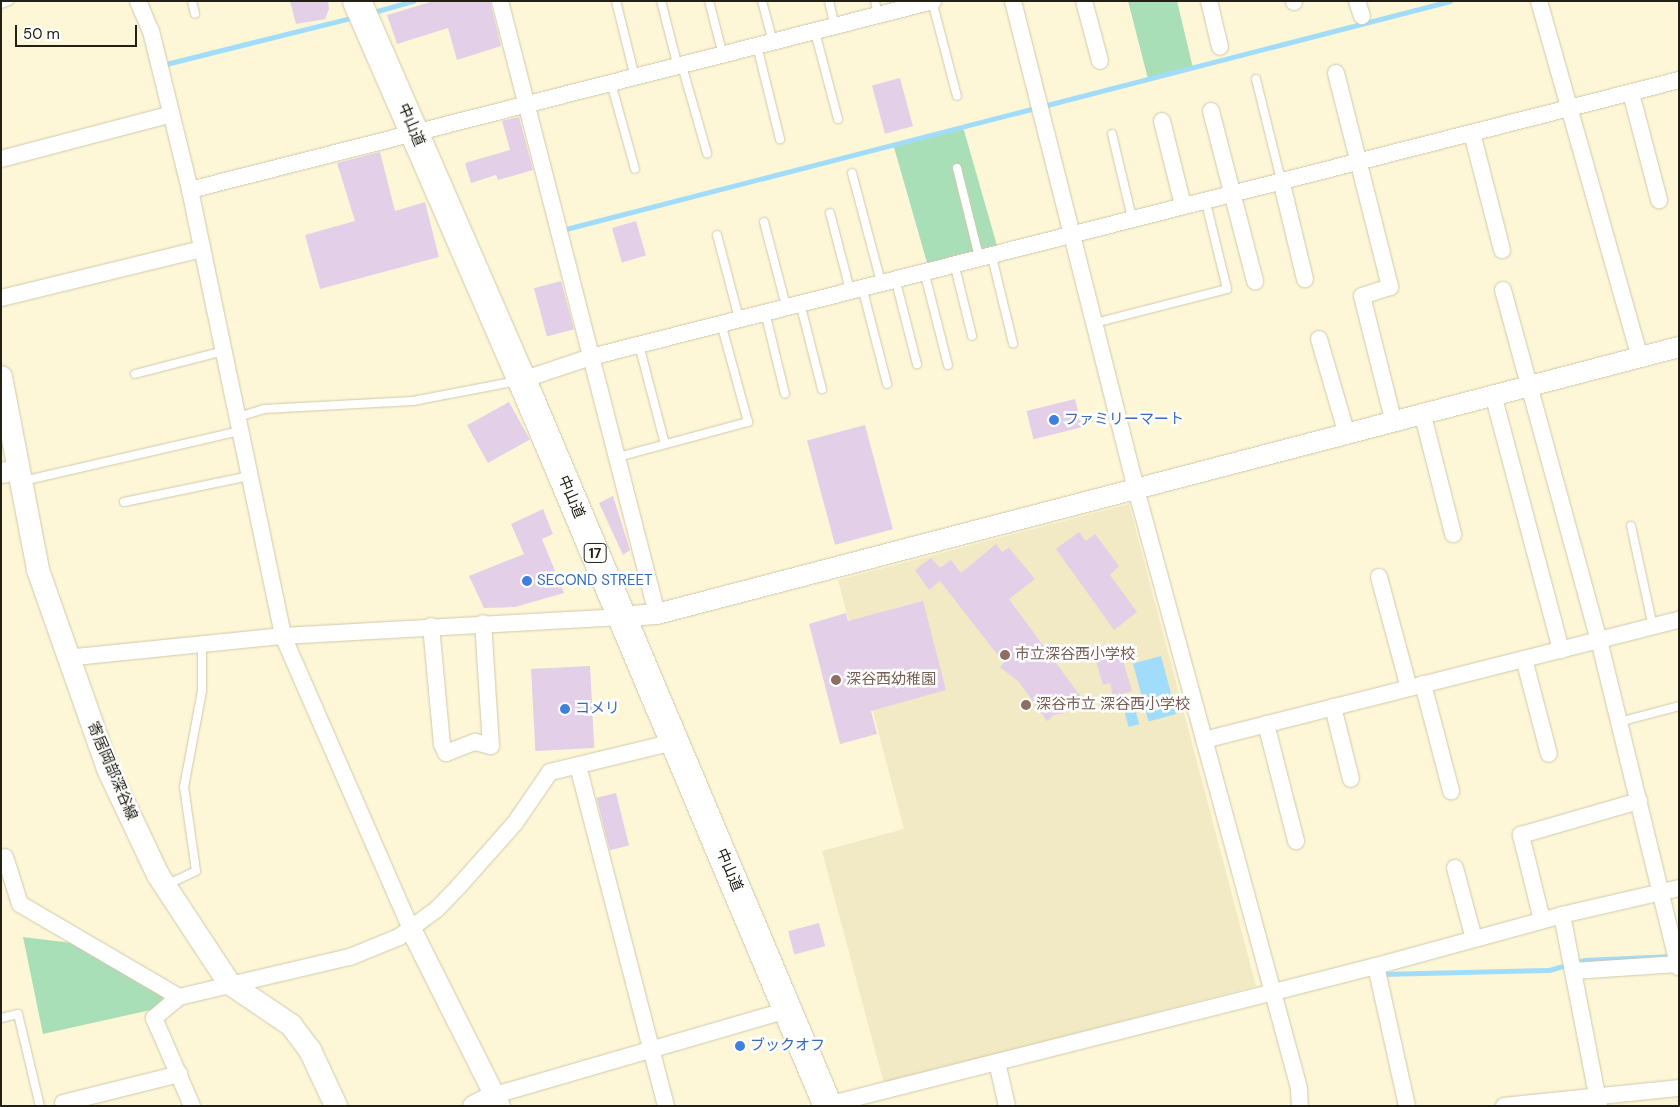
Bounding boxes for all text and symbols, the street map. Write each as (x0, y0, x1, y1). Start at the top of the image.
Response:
scale bar (18, 15, 140, 47)
text: 50 m (23, 24, 60, 44)
street label: 中山道 (394, 101, 428, 149)
place label: ファミリーマート (1064, 411, 1184, 429)
marker: ファミリーマート (1048, 414, 1060, 426)
street label: 中山道 (554, 473, 588, 521)
road number: 17 (582, 542, 608, 564)
place label: SECOND STREET (537, 572, 652, 590)
marker: SECOND STREET (521, 575, 533, 587)
place label: 市立深谷西小学校 (1015, 646, 1135, 664)
marker: 市立深谷西小学校 (999, 649, 1011, 661)
place label: 深谷西幼稚園 (846, 671, 936, 689)
marker: 深谷西幼稚園 (830, 674, 842, 686)
place label: 深谷市立 深谷西小学校 (1036, 696, 1190, 714)
marker: 深谷市立 深谷西小学校 (1020, 699, 1032, 711)
place label: コメリ (575, 700, 620, 718)
marker: コメリ (559, 703, 571, 715)
street label: 寄居岡部深谷線 (83, 719, 141, 823)
street label: 中山道 (712, 846, 746, 894)
place label: ブックオフ (750, 1037, 825, 1055)
marker: ブックオフ (734, 1040, 746, 1052)

